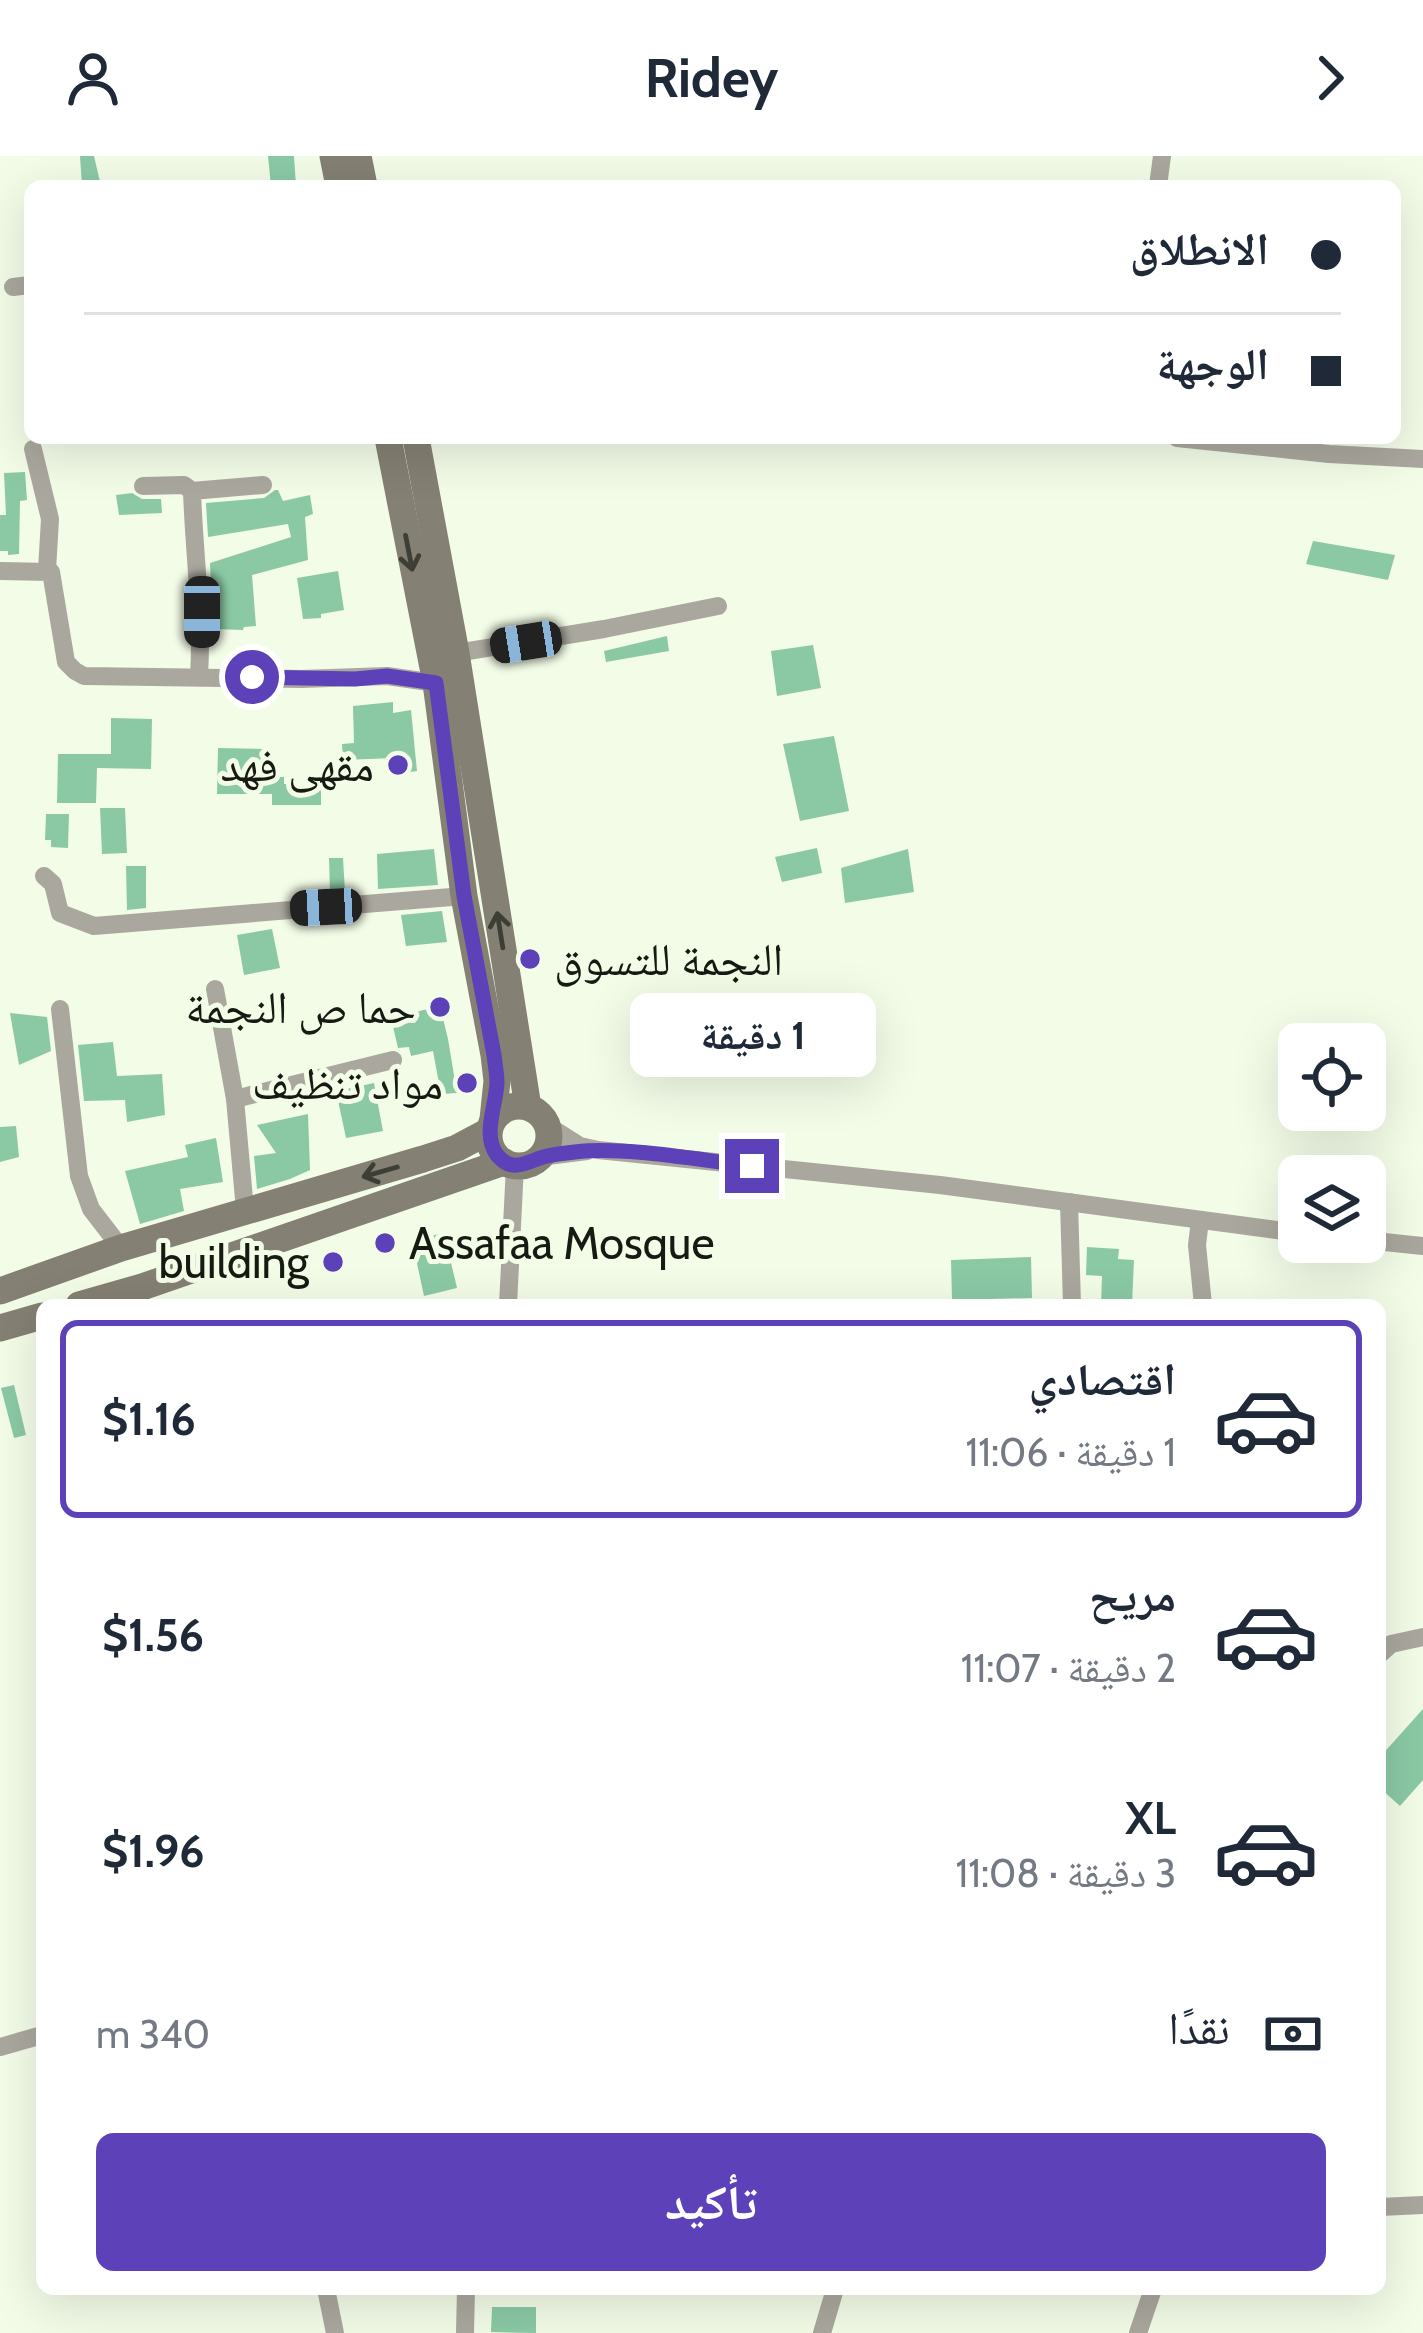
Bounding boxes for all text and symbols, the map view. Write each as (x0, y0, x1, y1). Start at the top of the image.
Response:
icon: person (60, 45, 126, 111)
text: Ridey (645, 45, 778, 111)
icon: forward (1297, 45, 1363, 111)
text: الانطلاق (1130, 222, 1269, 276)
text: الوجهة (1156, 337, 1269, 391)
one-way arrow (399, 533, 421, 572)
car (184, 576, 220, 648)
car (488, 619, 564, 665)
route start (225, 650, 279, 704)
place label: مقهى فهد (221, 738, 374, 793)
marker: مقهى فهد (385, 752, 411, 778)
car (289, 887, 363, 927)
one-way arrow (488, 912, 511, 951)
place label: النجمة للتسوق (554, 932, 783, 987)
marker: النجمة للتسوق (517, 946, 543, 972)
place label: حما ص النجمة (186, 980, 416, 1035)
callout: 1 دقيقة (629, 992, 875, 1076)
marker: حما ص النجمة (427, 994, 453, 1020)
text: 1 دقيقة (700, 1011, 806, 1059)
map controls (1278, 1023, 1386, 1263)
button: locate (1278, 1023, 1386, 1131)
place label: مواد تنظيف (252, 1056, 443, 1110)
marker: مواد تنظيف (454, 1070, 480, 1096)
route end (725, 1139, 779, 1193)
button: layers (1278, 1155, 1386, 1263)
one-way arrow (362, 1162, 400, 1184)
place label: Assafaa Mosque (409, 1216, 714, 1270)
marker: Assafaa Mosque (372, 1230, 398, 1256)
place label: building (158, 1235, 310, 1289)
marker: building (320, 1249, 346, 1275)
text: اقتصادي (1029, 1352, 1176, 1406)
icon: car (1212, 1365, 1320, 1473)
text: $1.16 (102, 1392, 196, 1446)
text: 1 دقيقة · 11:06 (965, 1428, 1176, 1476)
text: مريح (1089, 1568, 1176, 1622)
icon: car (1212, 1581, 1320, 1689)
text: $1.56 (102, 1608, 204, 1662)
text: 2 دقيقة · 11:07 (961, 1644, 1176, 1692)
text: XL (1125, 1791, 1176, 1845)
icon: car (1212, 1797, 1320, 1905)
text: $1.96 (102, 1824, 205, 1878)
text: 3 دقيقة · 11:08 (956, 1849, 1176, 1897)
text: نقدًا (1168, 2001, 1230, 2055)
icon: cash (1260, 2001, 1326, 2067)
text: 340 m (96, 2010, 210, 2058)
button: تأكيد (96, 2133, 1326, 2271)

